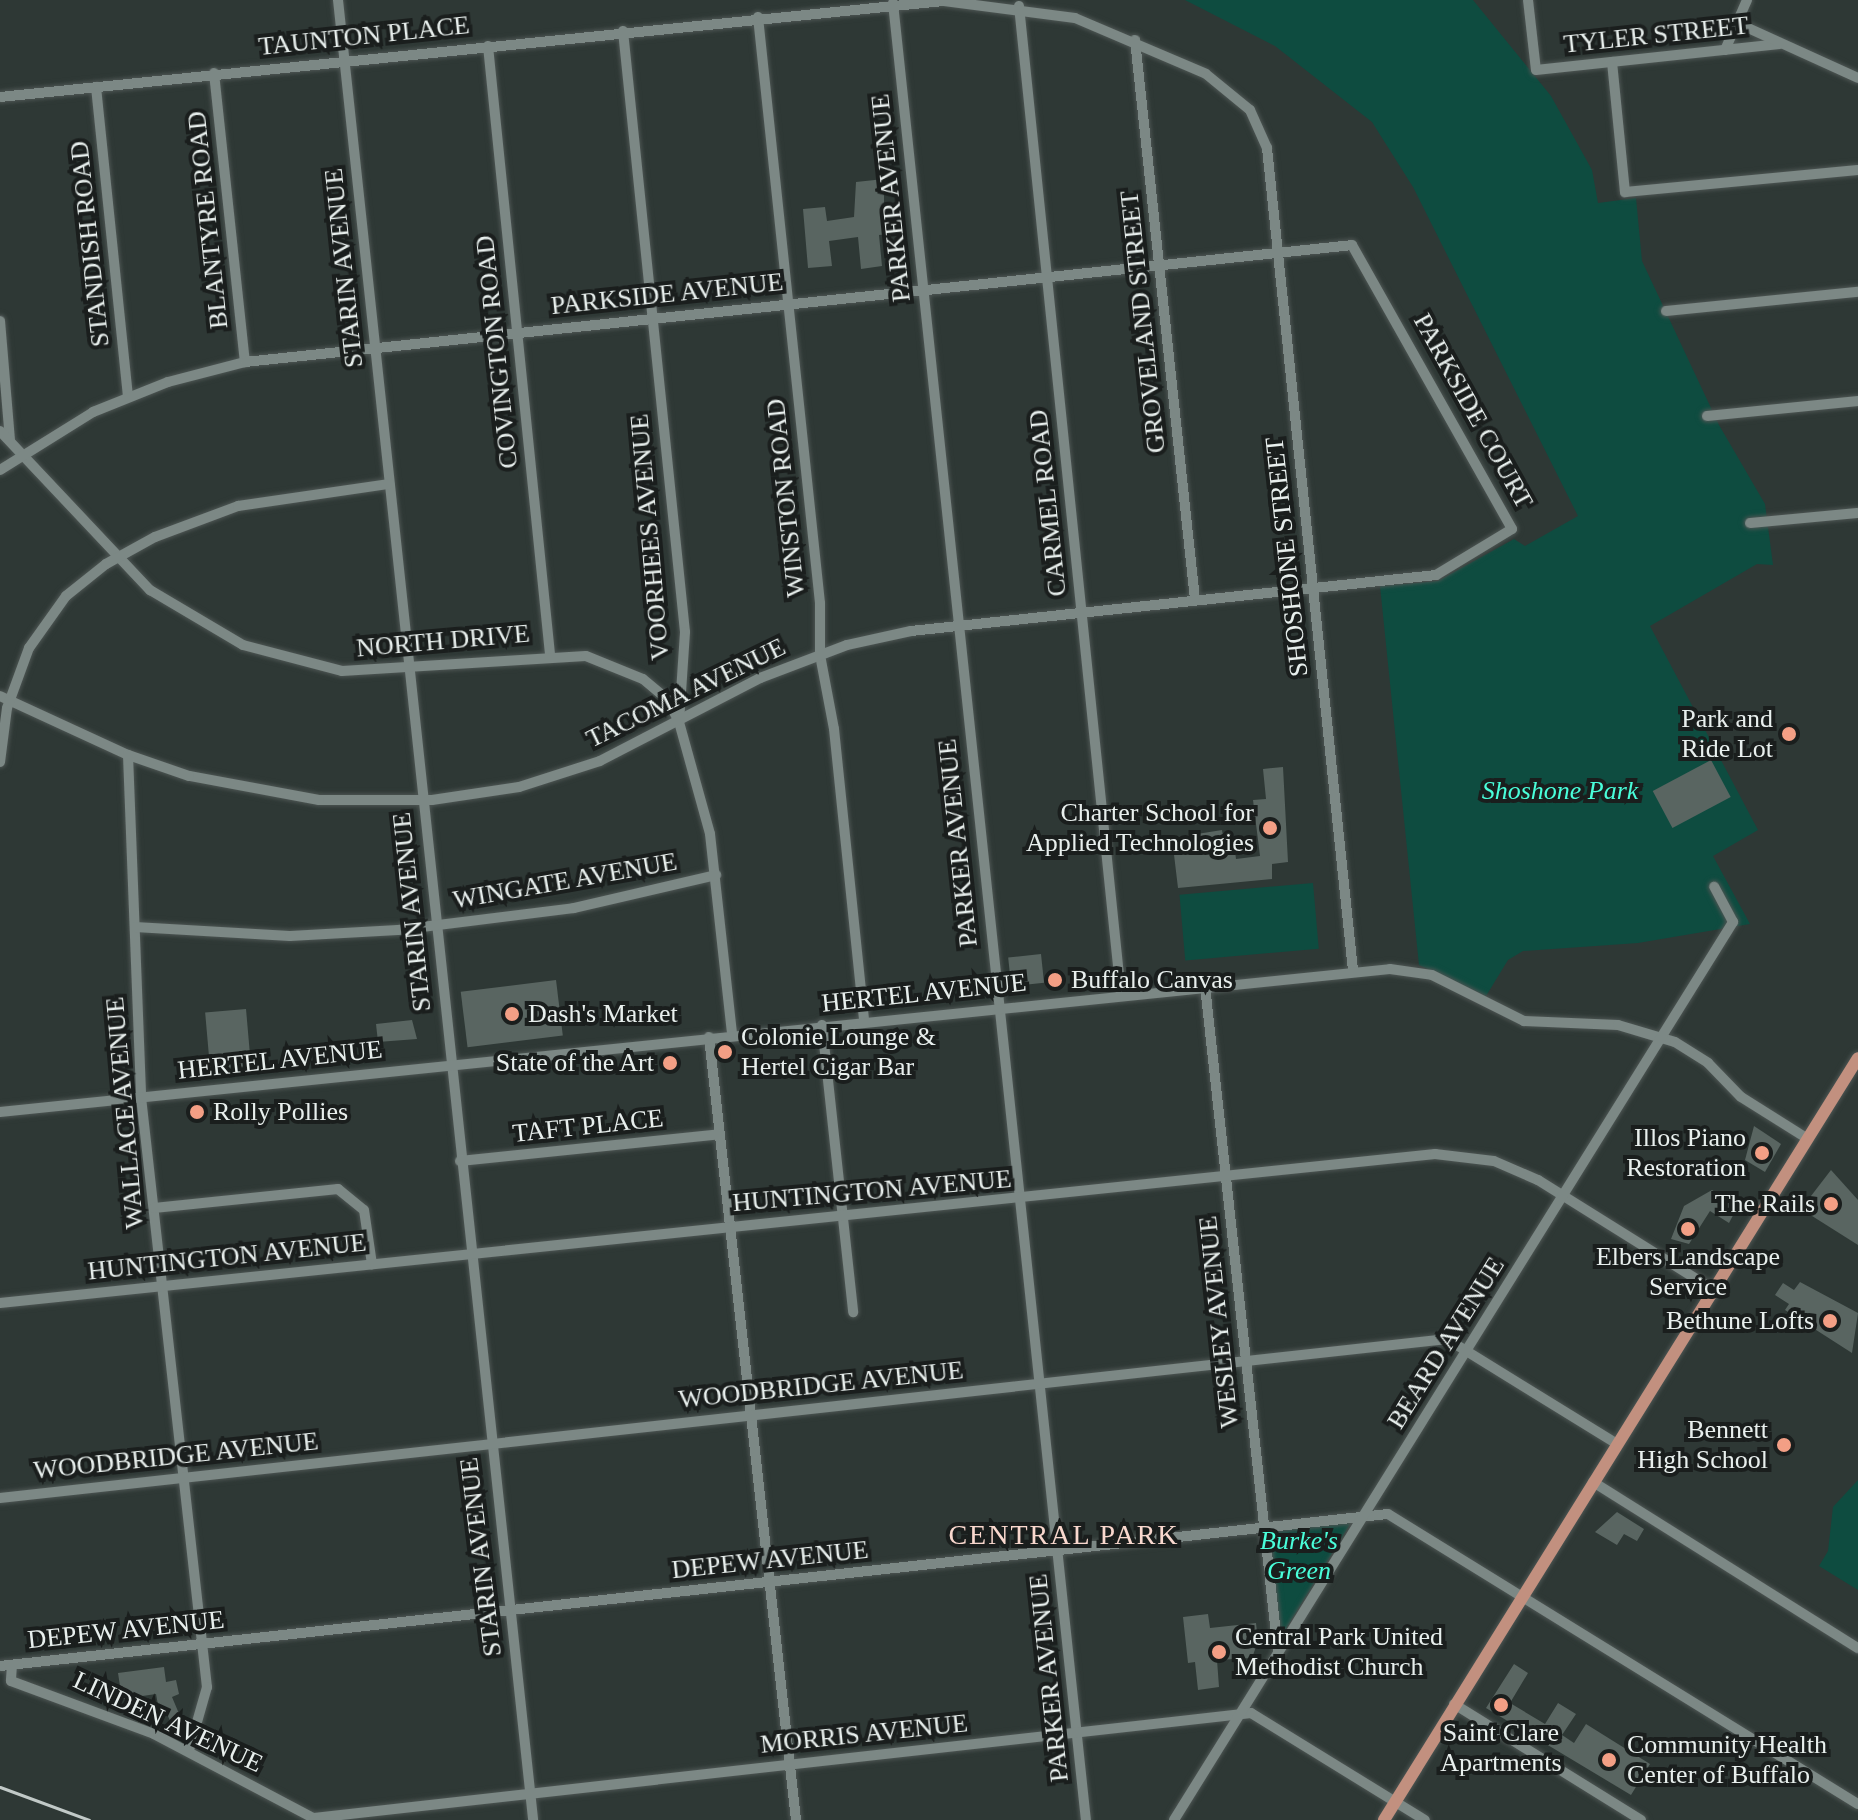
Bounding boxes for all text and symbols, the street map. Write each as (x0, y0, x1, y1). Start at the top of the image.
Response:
street label: TAUNTON PLACE (257, 9, 471, 63)
street label: TYLER STREET (1562, 10, 1750, 60)
street label: PARKER AVENUE (864, 92, 918, 304)
street label: BLANTYRE ROAD (181, 110, 235, 330)
street label: STANDISH ROAD (64, 140, 116, 348)
street label: STARIN AVENUE (318, 166, 370, 370)
street label: GROVELAND STREET (1114, 189, 1172, 455)
street label: COVINGTON ROAD (469, 234, 525, 470)
street label: PARKSIDE AVENUE (549, 266, 785, 322)
street label: PARKSIDE COURT (1407, 308, 1539, 514)
street label: WINSTON ROAD (760, 397, 812, 599)
street label: CARMEL ROAD (1023, 408, 1073, 598)
street label: VOORHEES AVENUE (624, 412, 676, 662)
street label: SHOSHONE STREET (1259, 436, 1315, 678)
street label: NORTH DRIVE (355, 618, 531, 664)
street label: TACOMA AVENUE (580, 631, 792, 755)
place label: Park and Ride Lot (1681, 703, 1773, 764)
marker: Park and Ride Lot (1780, 725, 1798, 743)
street label: PARKER AVENUE (931, 737, 985, 949)
park label: Shoshone Park (1482, 775, 1638, 807)
place label: Charter School for Applied Technologies (1025, 797, 1254, 858)
street label: STARIN AVENUE (386, 810, 438, 1014)
marker: Charter School for Applied Technologies (1261, 819, 1279, 837)
street label: WINGATE AVENUE (450, 846, 680, 916)
place label: Buffalo Canvas (1071, 964, 1233, 996)
street label: HERTEL AVENUE (819, 967, 1029, 1019)
marker: Buffalo Canvas (1046, 971, 1064, 989)
street label: WALLACE AVENUE (99, 995, 151, 1231)
place label: Dash's Market (528, 998, 678, 1030)
marker: Dash's Market (503, 1005, 521, 1023)
place label: Colonie Lounge & Hertel Cigar Bar (741, 1021, 936, 1082)
street label: HERTEL AVENUE (175, 1034, 385, 1086)
marker: Colonie Lounge & Hertel Cigar Bar (716, 1043, 734, 1061)
place label: State of the Art (494, 1047, 654, 1079)
marker: State of the Art (661, 1054, 679, 1072)
place label: Rolly Pollies (213, 1096, 348, 1128)
marker: Rolly Pollies (188, 1103, 206, 1121)
street label: TAFT PLACE (511, 1103, 665, 1149)
place label: Illos Piano Restoration (1626, 1122, 1746, 1184)
marker: Illos Piano Restoration (1753, 1144, 1771, 1162)
street label: HUNTINGTON AVENUE (730, 1163, 1014, 1219)
place label: The Rails (1715, 1188, 1815, 1220)
marker: The Rails (1822, 1195, 1840, 1213)
street label: WESLEY AVENUE (1192, 1213, 1246, 1431)
marker: Elbers Landscape Service (1679, 1220, 1697, 1238)
street label: HUNTINGTON AVENUE (85, 1227, 369, 1287)
place label: Elbers Landscape Service (1596, 1241, 1780, 1302)
street label: BEARD AVENUE (1380, 1251, 1512, 1435)
place label: Bethune Lofts (1666, 1305, 1814, 1337)
marker: Bethune Lofts (1821, 1312, 1839, 1330)
street label: WOODBRIDGE AVENUE (676, 1354, 966, 1416)
place label: Bennett High School (1637, 1414, 1768, 1476)
street label: WOODBRIDGE AVENUE (31, 1425, 321, 1487)
marker: Bennett High School (1775, 1436, 1793, 1454)
street label: STARIN AVENUE (453, 1455, 509, 1659)
district label: CENTRAL PARK (948, 1518, 1180, 1552)
park label: Burke's Green (1260, 1525, 1338, 1586)
street label: DEPEW AVENUE (669, 1534, 871, 1586)
street label: PARKER AVENUE (1022, 1572, 1076, 1784)
street label: DEPEW AVENUE (25, 1604, 227, 1656)
place label: Central Park United Methodist Church (1235, 1621, 1443, 1682)
marker: Central Park United Methodist Church (1210, 1643, 1228, 1661)
street label: LINDEN AVENUE (68, 1664, 268, 1780)
marker: Saint Clare Apartments (1492, 1696, 1510, 1714)
street label: MORRIS AVENUE (758, 1708, 970, 1760)
place label: Saint Clare Apartments (1440, 1717, 1562, 1778)
place label: Community Health Center of Buffalo (1627, 1729, 1827, 1790)
marker: Community Health Center of Buffalo (1598, 1749, 1620, 1771)

